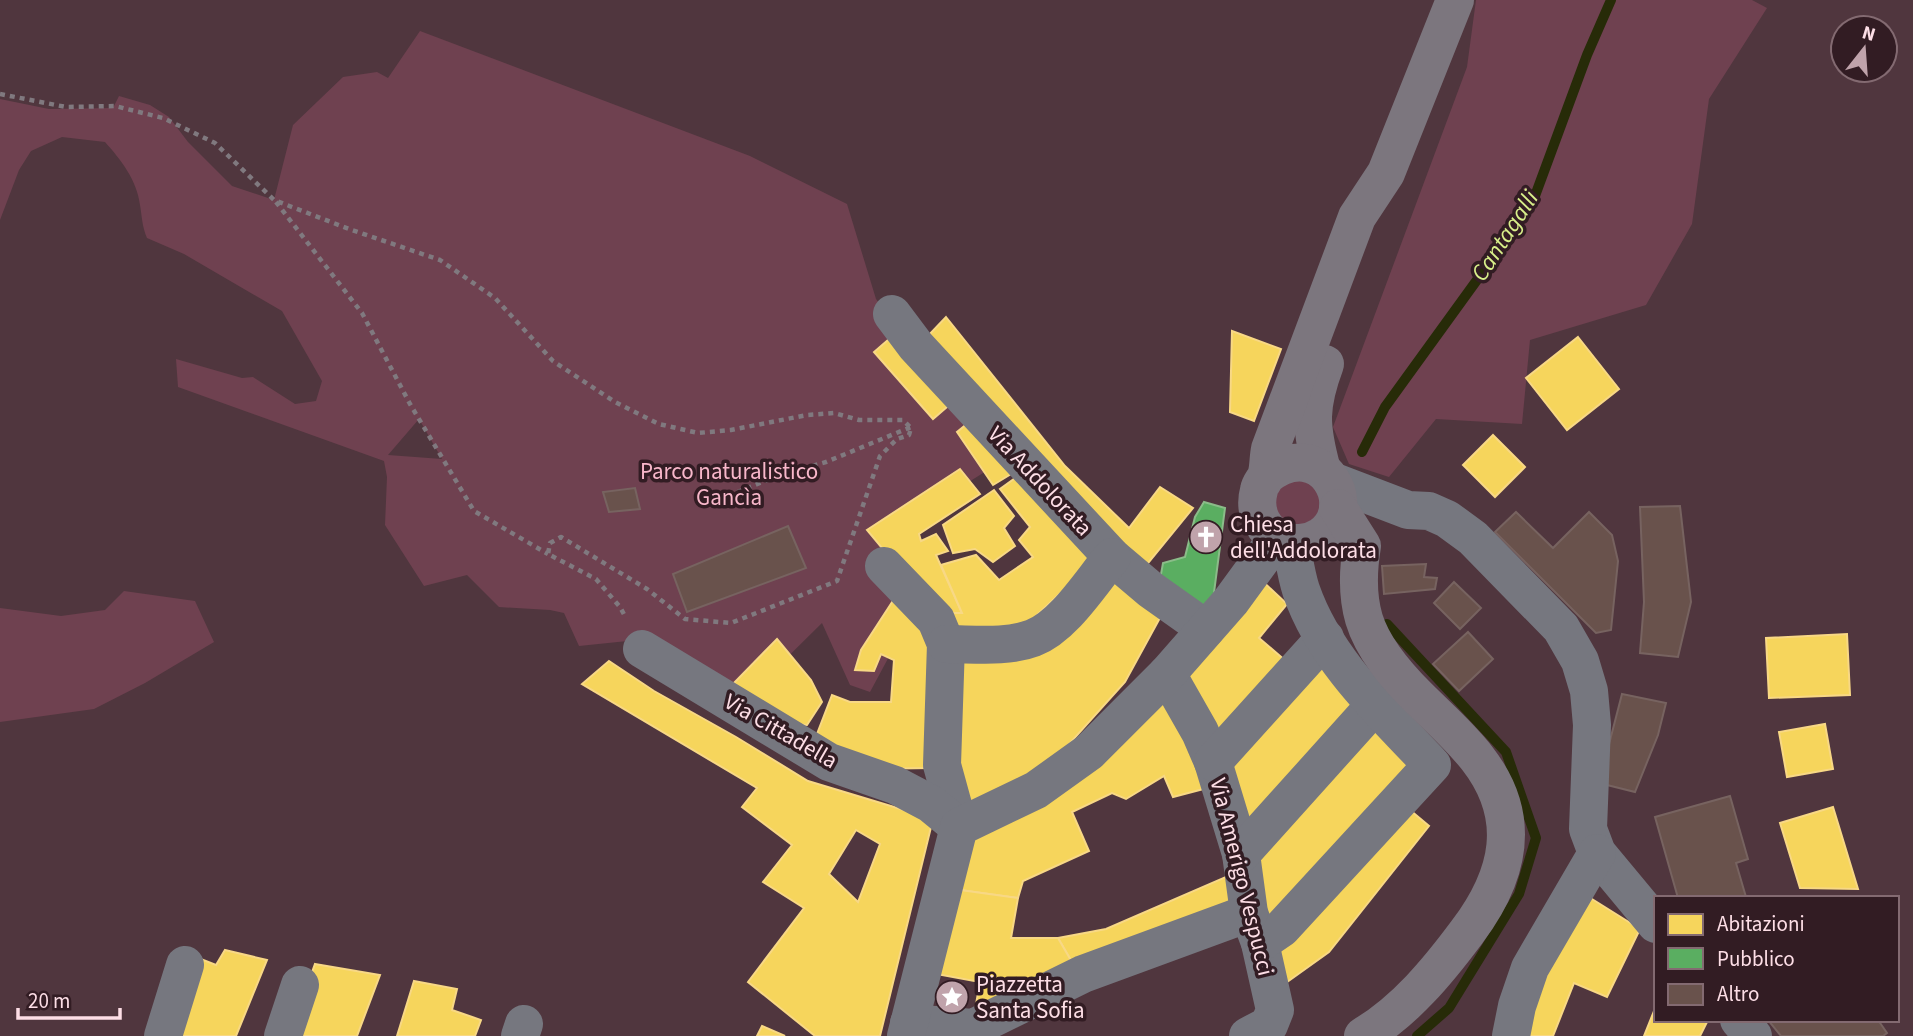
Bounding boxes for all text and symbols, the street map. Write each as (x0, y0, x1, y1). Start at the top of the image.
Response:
north arrow (1829, 14, 1899, 84)
text: N (1859, 19, 1879, 49)
water label: Cantagalli (1462, 183, 1548, 288)
street label: Via Addolorata (980, 419, 1100, 543)
park label: Parco naturalistico Gancìa (640, 455, 818, 514)
place label: Chiesa dell'Addolorata (1230, 508, 1377, 567)
church icon: Chiesa dell'Addolorata (1187, 518, 1225, 556)
street label: Via Cittadella (718, 685, 844, 777)
street label: Via Amerigo Vespucci (1201, 775, 1283, 979)
legend (1654, 896, 1899, 1022)
text: Abitazioni (1717, 909, 1805, 939)
text: Pubblico (1717, 944, 1795, 974)
place label: Piazzetta Santa Sofia (976, 968, 1085, 1027)
scale bar (18, 976, 119, 1020)
place icon: Piazzetta Santa Sofia (933, 978, 971, 1016)
text: Altro (1717, 979, 1759, 1009)
text: 20 m (28, 986, 70, 1016)

